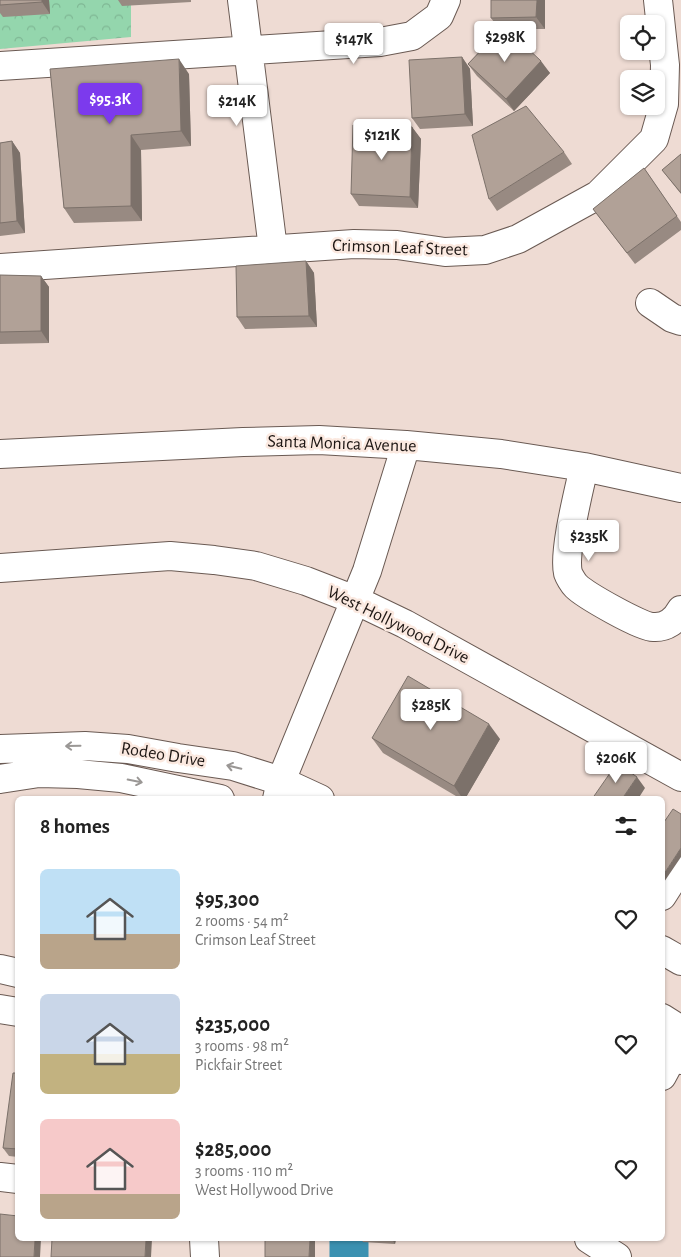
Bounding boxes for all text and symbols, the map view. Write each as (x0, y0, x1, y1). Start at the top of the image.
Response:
map controls (620, 15, 665, 115)
button: locate (620, 15, 665, 60)
pin: $298K (470, 20, 540, 63)
pin: $147K (319, 22, 389, 65)
text: $298K (485, 29, 525, 45)
text: $147K (335, 31, 373, 47)
button: layers (620, 70, 665, 115)
pin: $95.3K (69, 82, 151, 125)
pin: $214K (202, 84, 272, 127)
text: $95.3K (89, 91, 131, 107)
text: $214K (218, 93, 256, 109)
pin: $121K (347, 119, 417, 161)
text: $121K (364, 127, 400, 143)
street label: Crimson Leaf Street (332, 237, 468, 259)
street label: Santa Monica Avenue (267, 432, 417, 456)
pin: $235K (554, 520, 624, 562)
text: $235K (570, 528, 608, 544)
street label: West Hollywood Drive (324, 583, 472, 667)
pin: $285K (396, 688, 466, 731)
text: $285K (412, 697, 450, 713)
street label: Rodeo Drive (120, 739, 206, 771)
one-way arrow (65, 741, 82, 751)
pin: $206K (581, 742, 651, 784)
text: $206K (596, 750, 636, 766)
one-way arrow (226, 762, 242, 771)
one-way arrow (127, 776, 143, 786)
icon: filters (612, 812, 640, 840)
text: 8 homes (40, 816, 110, 837)
icon: home (80, 889, 140, 949)
text: $95,300 (195, 889, 259, 910)
icon: heart (612, 905, 640, 933)
text: 2 rooms · 54 m² (195, 913, 289, 929)
text: Crimson Leaf Street (195, 932, 316, 948)
icon: home (80, 1014, 140, 1074)
text: $235,000 (195, 1014, 270, 1035)
icon: heart (612, 1030, 640, 1058)
text: 3 rooms · 98 m² (195, 1038, 289, 1054)
text: Pickfair Street (195, 1057, 282, 1073)
icon: home (80, 1139, 140, 1199)
text: $285,000 (195, 1139, 271, 1160)
icon: heart (612, 1155, 640, 1183)
text: 3 rooms · 110 m² (195, 1163, 293, 1179)
text: West Hollywood Drive (195, 1182, 333, 1198)

